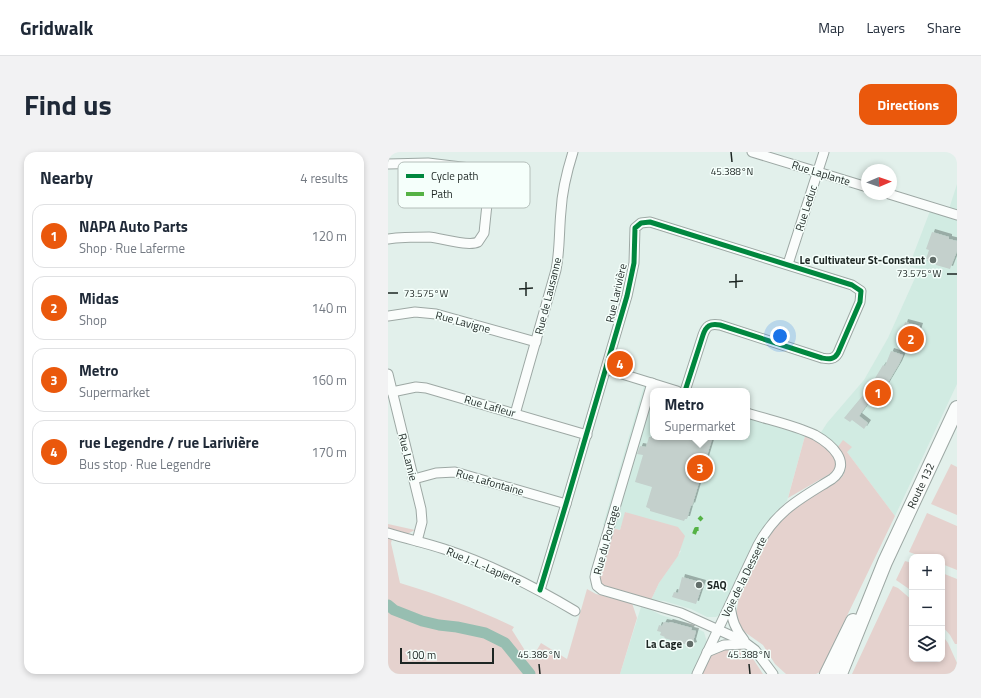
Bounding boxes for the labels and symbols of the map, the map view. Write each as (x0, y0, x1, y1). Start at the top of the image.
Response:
street label: Rue Laplante (790, 157, 853, 190)
legend (398, 162, 530, 208)
text: 45.388°N (711, 164, 753, 179)
north arrow (861, 164, 897, 200)
text: Cycle path (431, 168, 479, 184)
street label: Rue Leduc (791, 183, 821, 233)
text: Path (431, 186, 453, 202)
place label: Le Cultivateur St-Constant (800, 252, 925, 268)
street label: Rue de Lausanne (531, 255, 565, 336)
marker: Le Cultivateur St-Constant (928, 255, 938, 265)
street label: Rue Larivière (601, 262, 631, 324)
text: 73.575°W (897, 266, 941, 281)
text: 73.575°W (404, 286, 448, 301)
street label: Rue Lavigne (434, 307, 493, 337)
pin: 2 (898, 324, 924, 354)
your location (770, 326, 790, 346)
pin: 4 (607, 349, 633, 379)
pin: 1 (865, 378, 891, 408)
street label: Rue Lafleur (462, 391, 518, 421)
street label: Rue Lamie (394, 432, 422, 483)
pin: 3 (687, 453, 713, 483)
street label: Route 132 (903, 460, 938, 511)
street label: Rue Lafontaine (454, 465, 526, 499)
street label: Rue du Portage (589, 503, 623, 577)
street label: Voie de la Desserte (717, 533, 771, 620)
street label: Rue J.-L.-Lapierre (444, 543, 524, 589)
place label: SAQ (707, 577, 727, 593)
marker: SAQ (694, 580, 704, 590)
place label: La Cage (646, 636, 682, 652)
marker: La Cage (685, 639, 695, 649)
scale bar (400, 646, 494, 665)
text: 45.386°N (518, 647, 560, 662)
text: 45.388°N (728, 647, 770, 662)

